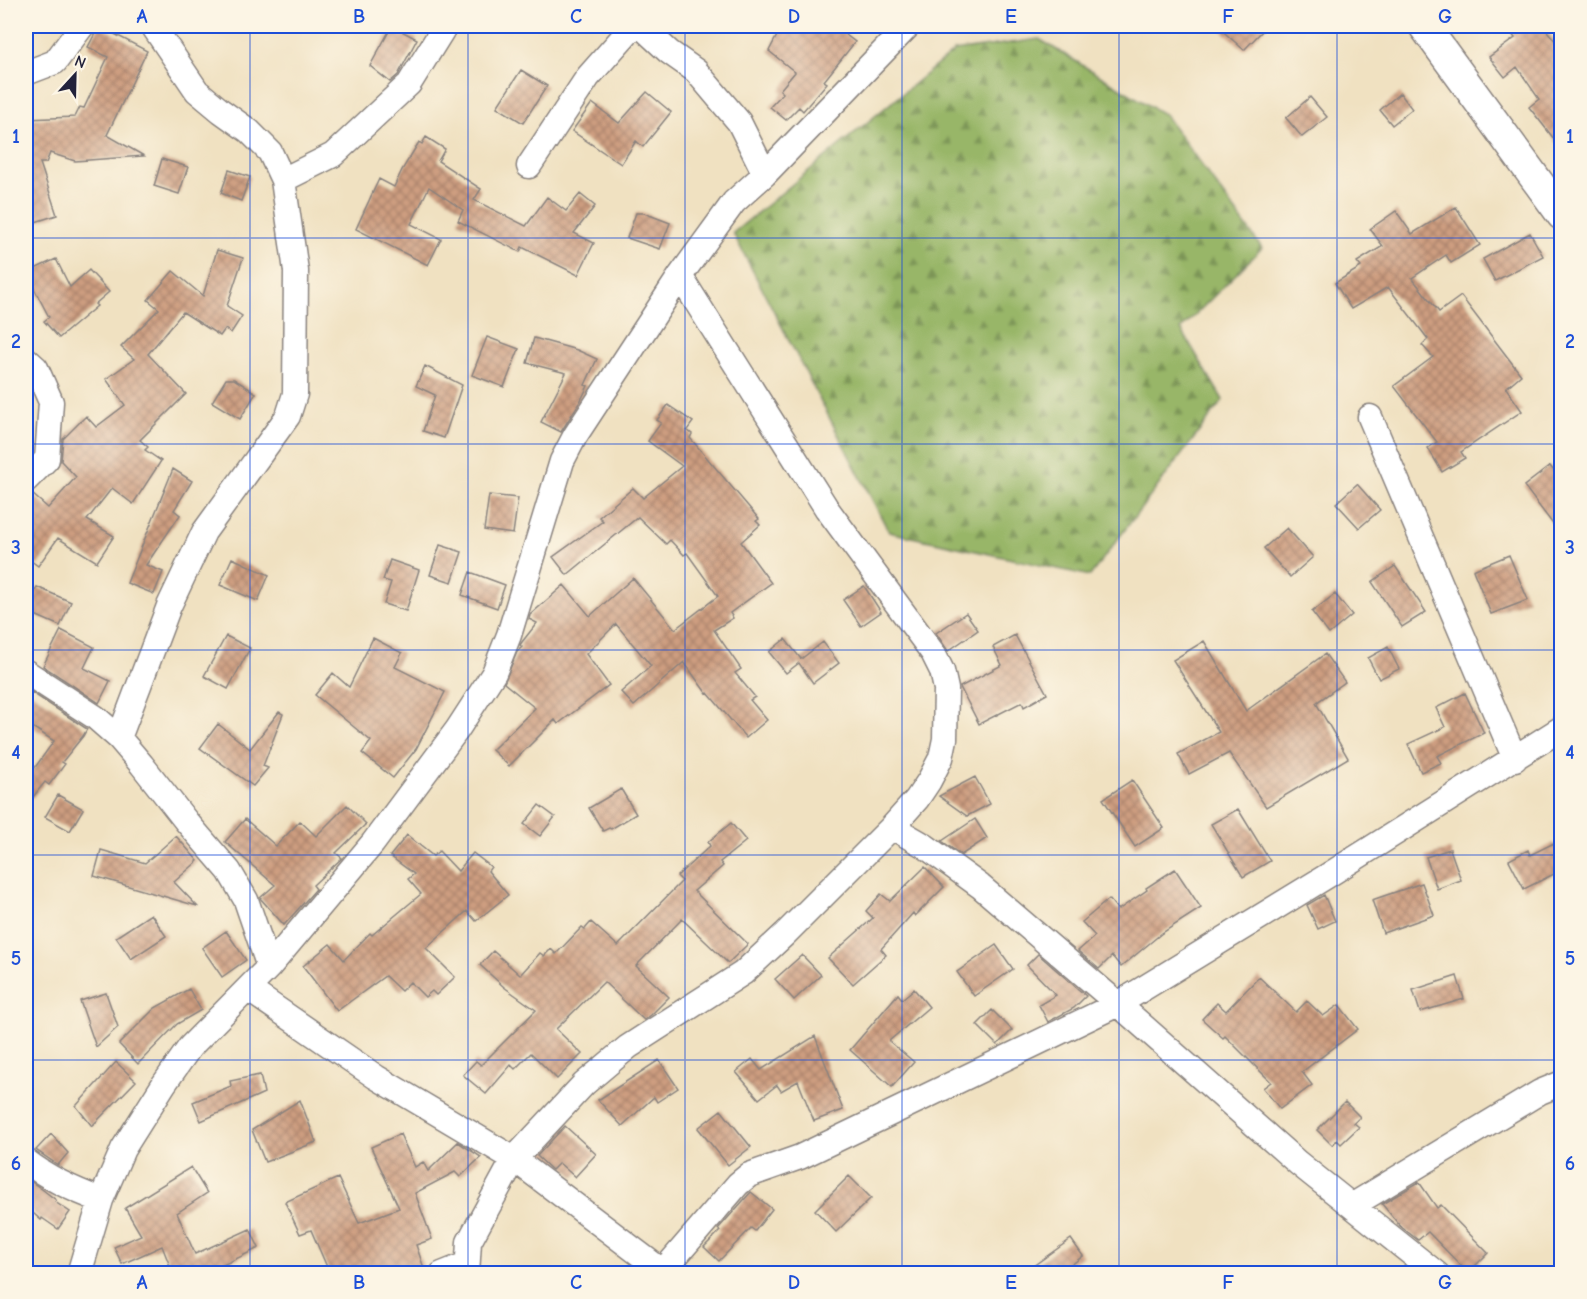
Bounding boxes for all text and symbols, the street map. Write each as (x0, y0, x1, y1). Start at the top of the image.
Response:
text: A (136, 5, 148, 28)
text: B (353, 5, 365, 28)
text: C (570, 5, 582, 28)
text: D (788, 5, 800, 28)
text: E (1005, 5, 1017, 28)
text: F (1222, 5, 1234, 28)
text: G (1438, 5, 1452, 28)
north arrow (45, 45, 105, 105)
text: N (72, 52, 88, 72)
text: 1 (12, 125, 20, 148)
text: 1 (1566, 125, 1574, 148)
text: 2 (11, 330, 21, 353)
text: 2 (1565, 330, 1575, 353)
text: 3 (11, 536, 21, 559)
text: 3 (1565, 536, 1575, 559)
text: 4 (11, 741, 21, 764)
text: 4 (1565, 741, 1575, 764)
text: 5 (11, 947, 21, 970)
text: 5 (1565, 947, 1575, 970)
text: 6 (11, 1152, 21, 1175)
text: 6 (1565, 1152, 1575, 1175)
text: A (136, 1271, 148, 1294)
text: B (353, 1271, 365, 1294)
text: C (570, 1271, 582, 1294)
text: D (788, 1271, 800, 1294)
text: E (1005, 1271, 1017, 1294)
text: F (1222, 1271, 1234, 1294)
text: G (1438, 1271, 1452, 1294)

